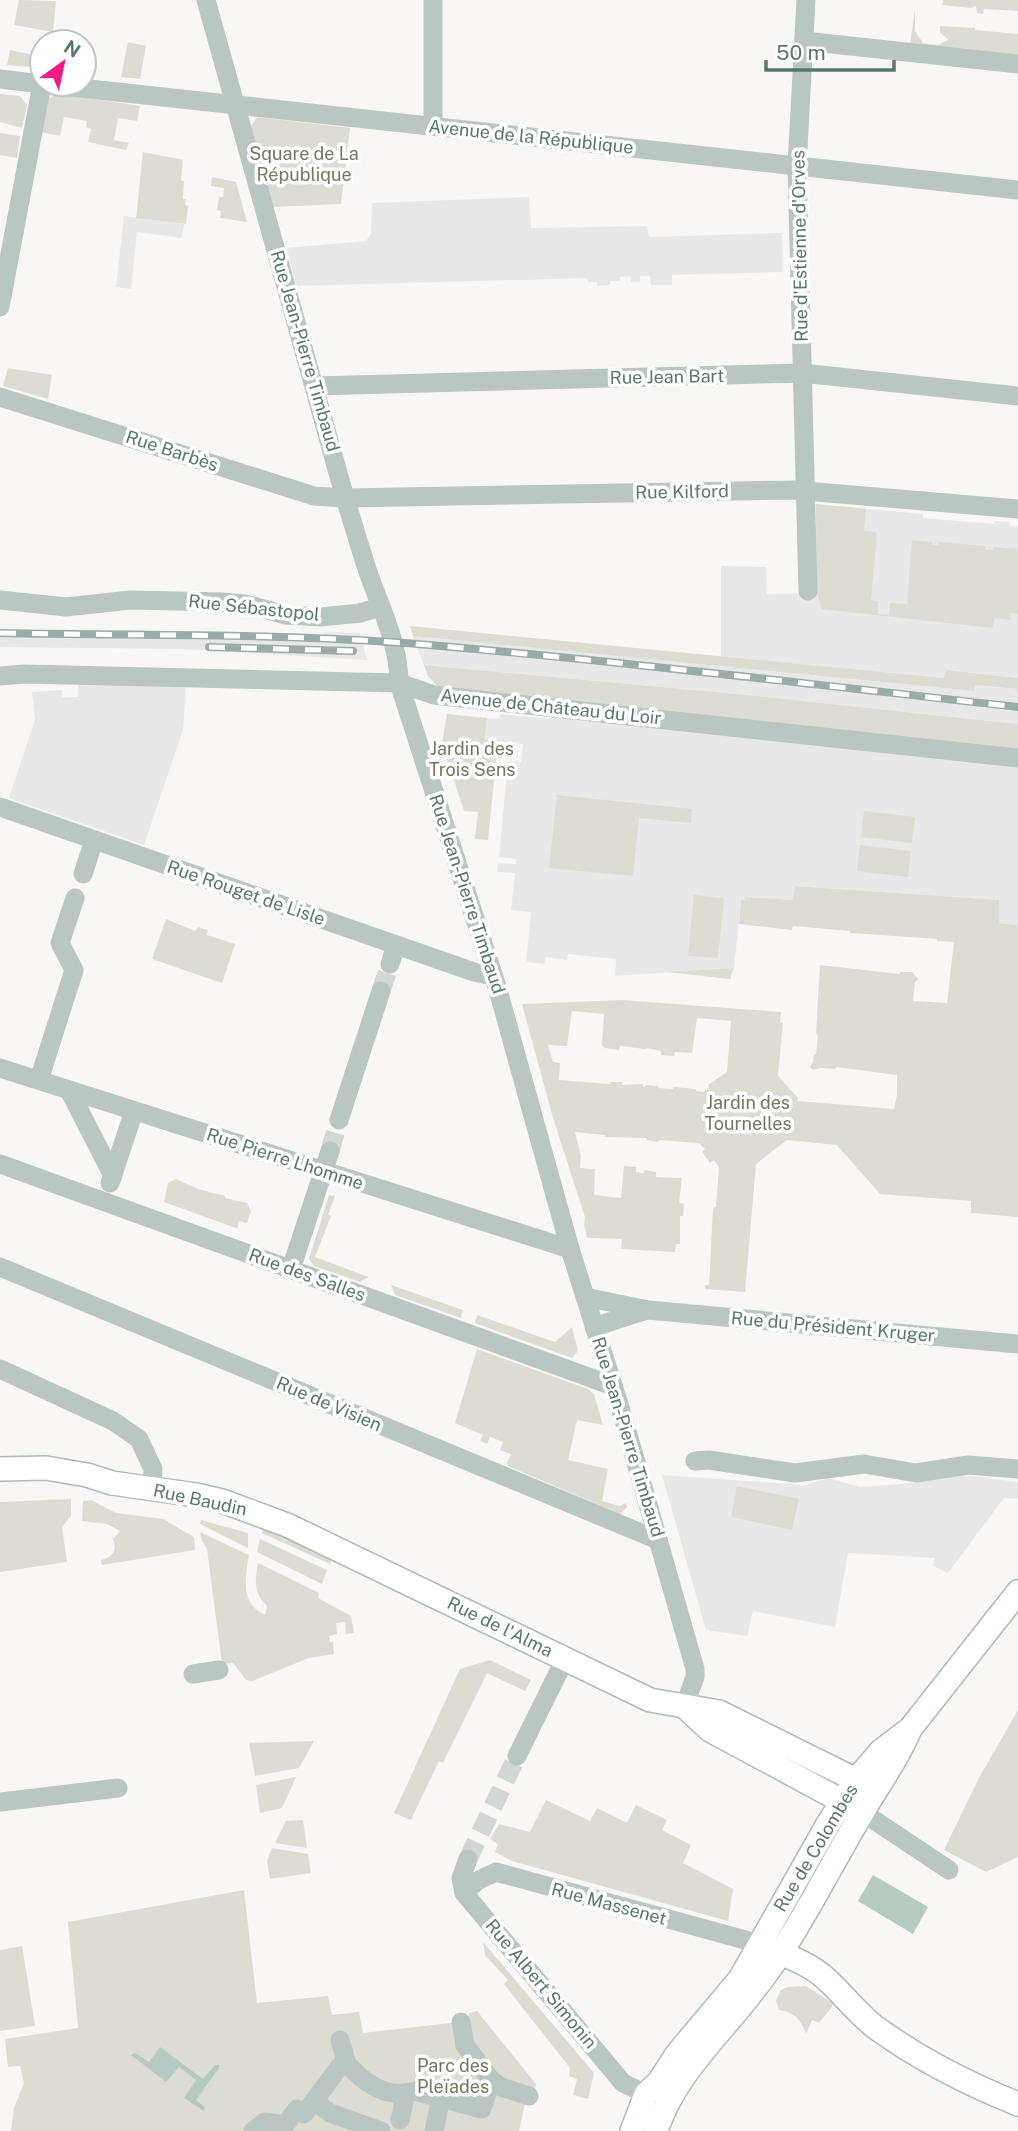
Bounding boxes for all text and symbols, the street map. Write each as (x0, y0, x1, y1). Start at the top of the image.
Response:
north arrow (28, 28, 98, 98)
scale bar (766, 28, 894, 72)
text: N (60, 35, 84, 62)
text: 50 m (776, 40, 826, 65)
street label: Avenue de la République (428, 115, 635, 158)
park label: Square de La République (249, 143, 359, 185)
street label: Rue d'Estienne d'Orves (787, 150, 812, 342)
street label: Rue Jean-Pierre Timbaud (267, 248, 344, 454)
street label: Rue Jean Bart (610, 365, 724, 388)
street label: Rue Barbès (123, 426, 221, 475)
street label: Rue Kilford (635, 480, 729, 503)
street label: Rue Sébastopol (187, 590, 321, 625)
street label: Avenue de Château du Loir (440, 684, 663, 729)
park label: Jardin des Trois Sens (429, 738, 515, 780)
street label: Rue Jean-Pierre Timbaud (425, 792, 510, 996)
street label: Rue Rouget de Lisle (164, 856, 328, 929)
park label: Jardin des Tournelles (704, 1092, 792, 1134)
street label: Rue Pierre Lhomme (204, 1123, 366, 1194)
street label: Rue des Salles (246, 1244, 368, 1305)
street label: Rue du Président Kruger (730, 1307, 936, 1346)
street label: Rue Jean-Pierre Timbaud (588, 1334, 669, 1539)
street label: Rue de Visien (273, 1372, 385, 1435)
street label: Rue Baudin (151, 1479, 249, 1520)
street label: Rue de l'Alma (444, 1592, 556, 1661)
street label: Rue de Colombes (769, 1780, 862, 1915)
street label: Rue Massenet (549, 1878, 669, 1929)
street label: Rue Albert Simonin (481, 1915, 601, 2052)
park label: Parc des Pleïades (417, 2055, 489, 2097)

